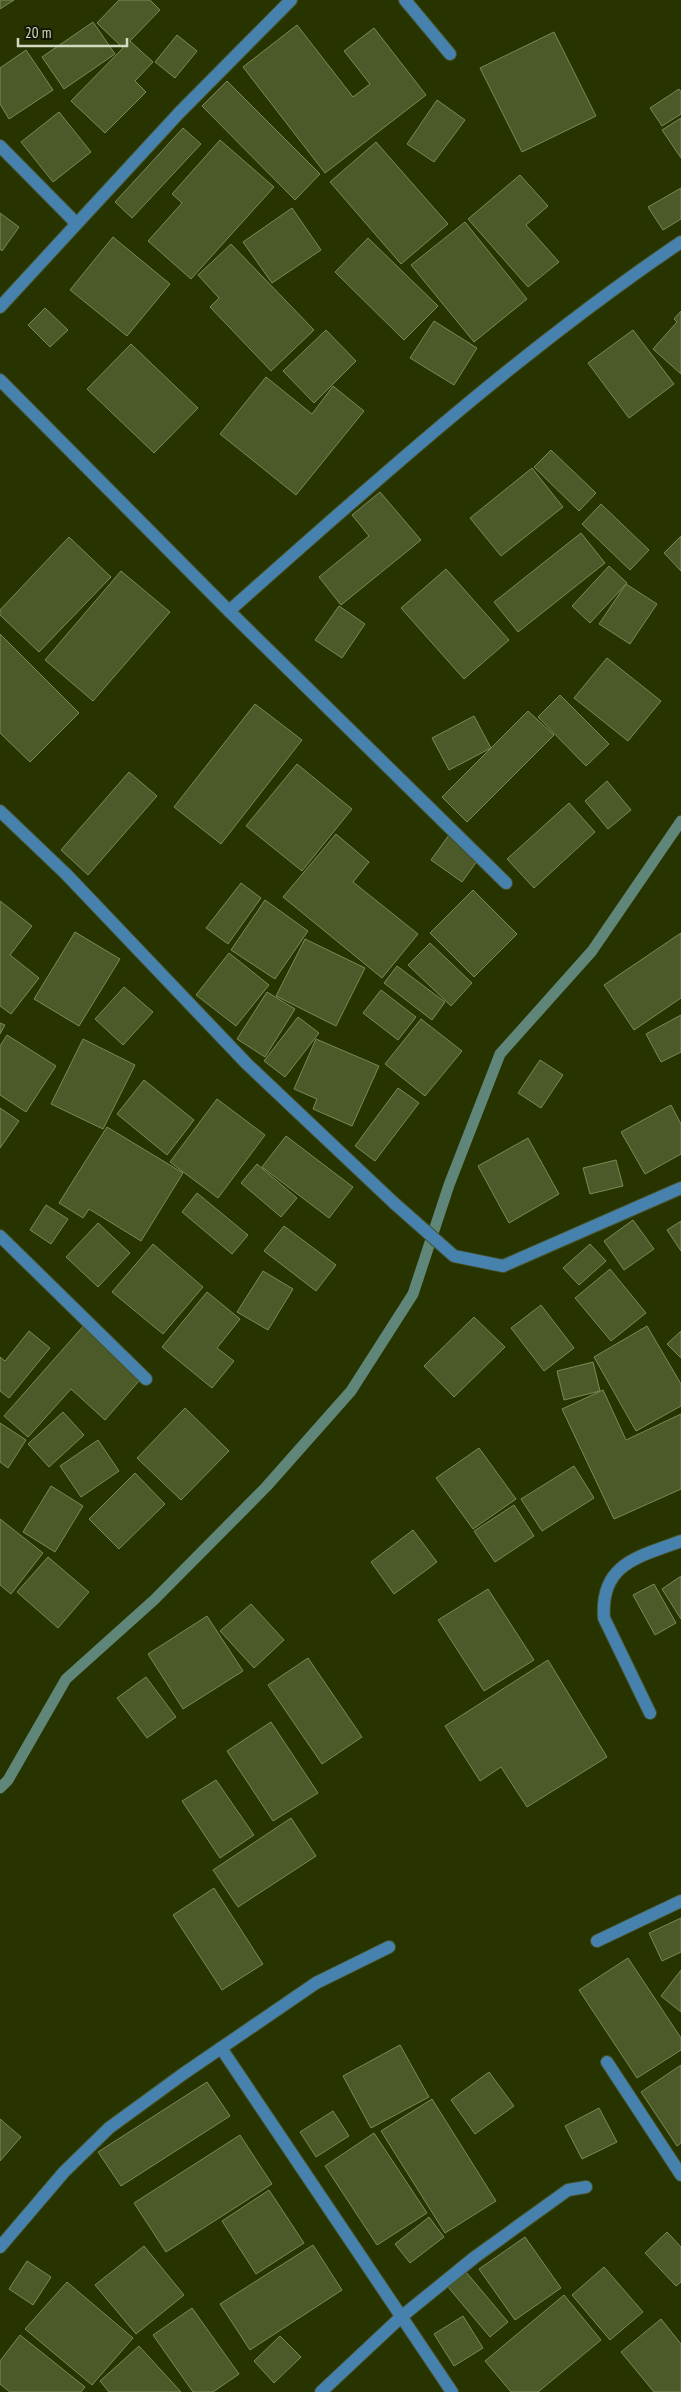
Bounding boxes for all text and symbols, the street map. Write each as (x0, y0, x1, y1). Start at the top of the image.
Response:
scale bar (18, 15, 126, 47)
text: 20 m (25, 23, 51, 42)

